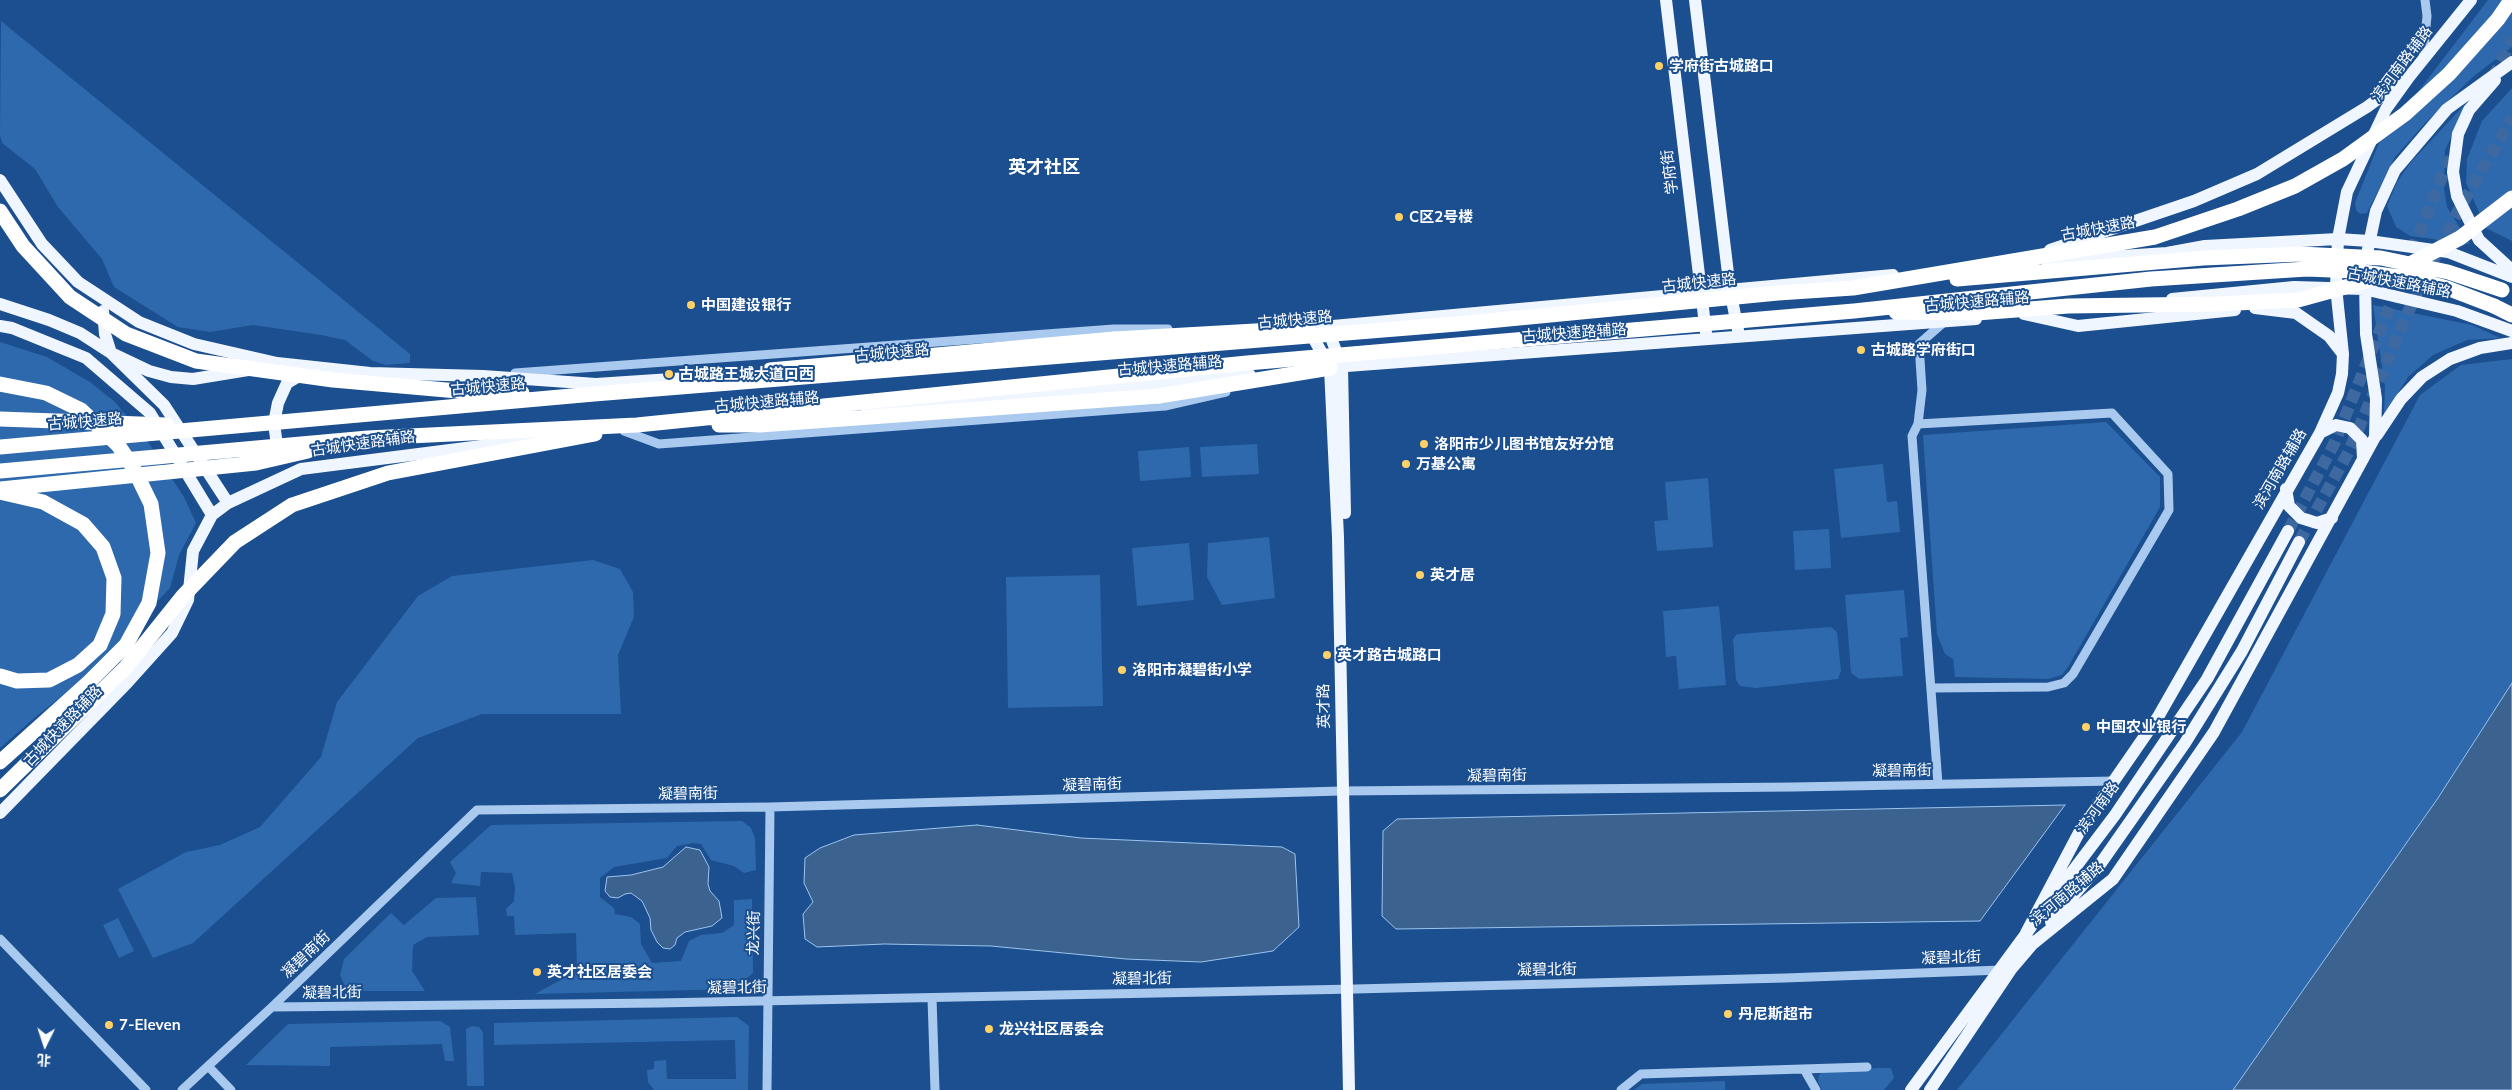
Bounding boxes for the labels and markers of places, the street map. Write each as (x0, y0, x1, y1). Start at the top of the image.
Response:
place label: 学府街古城路口 (1669, 57, 1774, 75)
marker: 学府街古城路口 (1653, 60, 1665, 72)
place label: C区2号楼 (1409, 208, 1473, 226)
marker: C区2号楼 (1393, 211, 1405, 223)
place label: 中国建设银行 (701, 296, 791, 314)
marker: 中国建设银行 (685, 299, 697, 311)
place label: 古城路学府街口 (1871, 341, 1976, 359)
marker: 古城路学府街口 (1855, 344, 1867, 356)
place label: 古城路王城大道口西 (679, 365, 814, 383)
marker: 古城路王城大道口西 (663, 368, 675, 380)
place label: 洛阳市少儿图书馆友好分馆 (1434, 435, 1614, 453)
marker: 洛阳市少儿图书馆友好分馆 (1418, 438, 1430, 450)
place label: 万基公寓 (1416, 455, 1476, 473)
marker: 万基公寓 (1400, 458, 1412, 470)
place label: 英才居 (1430, 566, 1475, 584)
marker: 英才居 (1414, 569, 1426, 581)
place label: 英才路古城路口 (1337, 646, 1442, 664)
marker: 英才路古城路口 (1321, 649, 1333, 661)
place label: 洛阳市凝碧街小学 (1132, 661, 1252, 679)
marker: 洛阳市凝碧街小学 (1116, 664, 1128, 676)
place label: 中国农业银行 (2096, 718, 2186, 736)
marker: 中国农业银行 (2080, 721, 2092, 733)
place label: 英才社区居委会 (547, 963, 652, 981)
marker: 英才社区居委会 (531, 966, 543, 978)
place label: 丹尼斯超市 (1738, 1005, 1813, 1023)
marker: 丹尼斯超市 (1722, 1008, 1734, 1020)
place label: 7-Eleven (119, 1016, 181, 1034)
marker: 7-Eleven (103, 1019, 115, 1031)
place label: 龙兴社区居委会 (999, 1020, 1104, 1038)
marker: 龙兴社区居委会 (983, 1023, 995, 1035)

